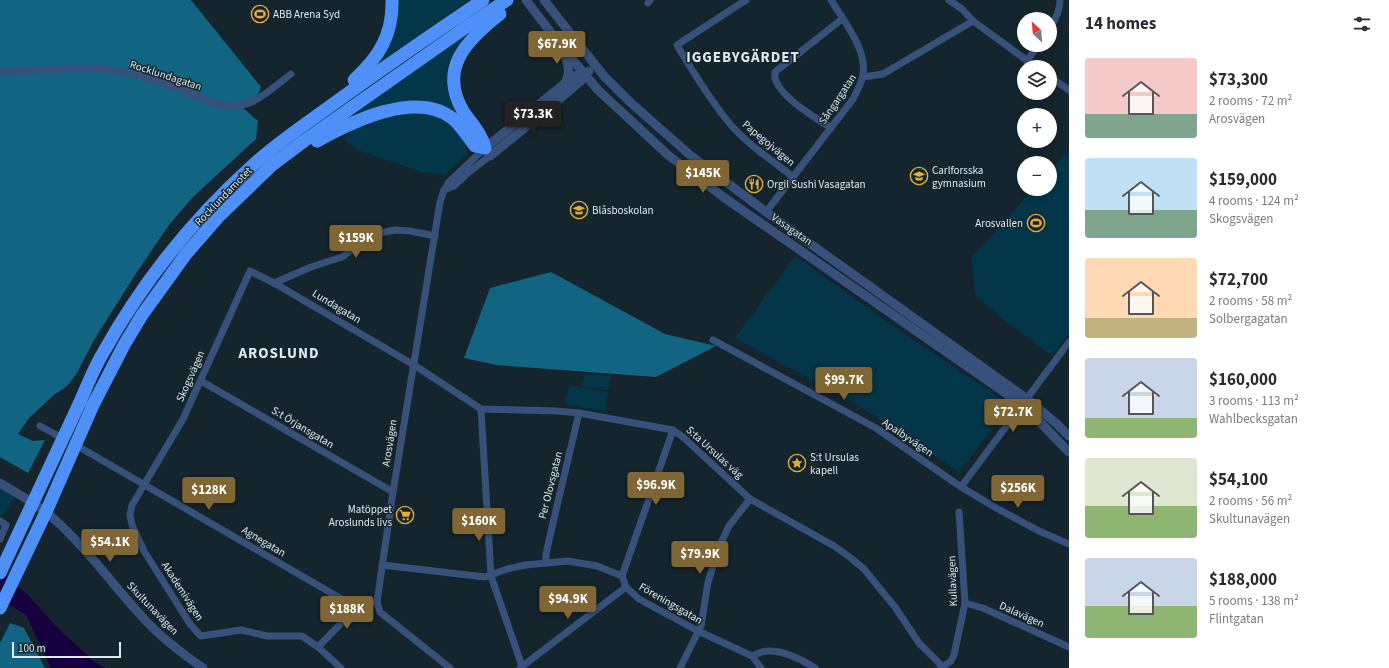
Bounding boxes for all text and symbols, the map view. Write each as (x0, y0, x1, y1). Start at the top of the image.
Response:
sports icon: ABB Arena Syd (250, 4, 270, 24)
place label: ABB Arena Syd (273, 7, 340, 22)
north arrow (1017, 12, 1057, 52)
map controls (1017, 12, 1057, 196)
text: 14 homes (1085, 12, 1156, 36)
icon: filters (1351, 13, 1373, 35)
pin: $67.9K (524, 31, 590, 65)
text: $67.9K (537, 35, 577, 53)
district label: IGGEBYGÄRDET (686, 47, 800, 68)
street label: Rocklundagatan (128, 57, 204, 94)
button: layers (1017, 60, 1057, 100)
text: $73,300 (1209, 68, 1268, 92)
street label: Sångargatan (815, 71, 860, 127)
icon: home (1117, 74, 1165, 122)
text: 2 rooms · 72 m² (1209, 92, 1292, 110)
pin: $73.3K (500, 101, 566, 135)
text: $73.3K (513, 105, 553, 123)
button: + (1017, 108, 1057, 148)
text: Arosvägen (1209, 110, 1265, 128)
street label: Papegojvägen (739, 117, 798, 170)
button: − (1017, 156, 1057, 196)
pin: $145K (675, 160, 731, 194)
street label: Rocklundamotet (191, 163, 256, 229)
place label: Carlforsska gymnasium (932, 163, 986, 191)
text: $145K (685, 164, 721, 182)
school or university icon: Carlforsska gymnasium (909, 166, 929, 186)
text: $159,000 (1209, 168, 1277, 192)
restaurant icon: Orgil Sushi Vasagatan (744, 174, 764, 194)
icon: home (1117, 174, 1165, 222)
place label: Orgil Sushi Vasagatan (767, 177, 866, 192)
text: 4 rooms · 124 m² (1209, 192, 1299, 210)
school or university icon: Blåsboskolan (569, 200, 589, 220)
place label: Blåsboskolan (592, 203, 654, 218)
street label: Vasagatan (768, 210, 815, 249)
text: Skogsvägen (1209, 210, 1273, 228)
sports icon: Arosvallen (1026, 213, 1046, 233)
place label: Arosvallen (975, 216, 1023, 231)
pin: $159K (328, 225, 384, 259)
text: $159K (338, 229, 374, 247)
text: $72,700 (1209, 268, 1268, 292)
icon: home (1117, 274, 1165, 322)
street label: Lundagatan (309, 286, 364, 327)
text: 2 rooms · 58 m² (1209, 292, 1292, 310)
text: Solbergagatan (1209, 310, 1288, 328)
district label: AROSLUND (237, 343, 320, 364)
street label: Skogsvägen (173, 348, 208, 404)
pin: $99.7K (811, 367, 877, 401)
text: $160,000 (1209, 368, 1277, 392)
text: $99.7K (824, 371, 864, 389)
icon: home (1117, 374, 1165, 422)
text: 3 rooms · 113 m² (1209, 392, 1299, 410)
pin: $72.7K (980, 399, 1046, 433)
street label: S:t Örjansgatan (269, 403, 337, 452)
text: $72.7K (993, 403, 1033, 421)
text: Wahlbecksgatan (1209, 410, 1298, 428)
street label: Apalbyvägen (879, 415, 936, 460)
street label: Arosvägen (378, 418, 401, 468)
street label: S:ta Ursulas väg (683, 423, 747, 482)
street label: Per Olovsgatan (535, 450, 566, 520)
place label: S:t Ursulas kapell (810, 450, 859, 478)
place icon: S:t Ursulas kapell (787, 453, 807, 473)
text: $54,100 (1209, 468, 1268, 492)
pin: $96.9K (623, 472, 689, 506)
icon: home (1117, 474, 1165, 522)
pin: $256K (990, 475, 1046, 509)
text: $96.9K (636, 476, 676, 494)
pin: $128K (181, 477, 237, 511)
text: $256K (1000, 479, 1036, 497)
text: $128K (191, 481, 227, 499)
text: 2 rooms · 56 m² (1209, 492, 1292, 510)
place label: Matöppet Aroslunds livs (329, 502, 392, 530)
supermarket icon: Matöppet Aroslunds livs (395, 505, 415, 525)
pin: $160K (451, 508, 507, 542)
text: Skultunavägen (1209, 510, 1290, 528)
text: $160K (461, 512, 497, 530)
street label: Agnegatan (239, 522, 288, 560)
pin: $54.1K (77, 529, 143, 563)
text: $54.1K (90, 533, 130, 551)
pin: $79.9K (667, 541, 733, 575)
text: $79.9K (680, 545, 720, 563)
street label: Kullavägen (944, 555, 961, 607)
street label: Akademivägen (158, 559, 207, 624)
text: $188,000 (1209, 568, 1277, 592)
icon: home (1117, 574, 1165, 622)
street label: Skultunavägen (123, 578, 182, 638)
street label: Föreningsgatan (636, 579, 705, 628)
pin: $94.9K (535, 586, 601, 620)
text: $94.9K (548, 590, 588, 608)
text: 5 rooms · 138 m² (1209, 592, 1299, 610)
pin: $188K (319, 596, 375, 630)
street label: Dalavägen (997, 598, 1047, 631)
text: $188K (329, 600, 365, 618)
text: Flintgatan (1209, 610, 1264, 628)
scale bar (12, 640, 121, 659)
text: 100 m (18, 641, 46, 656)

